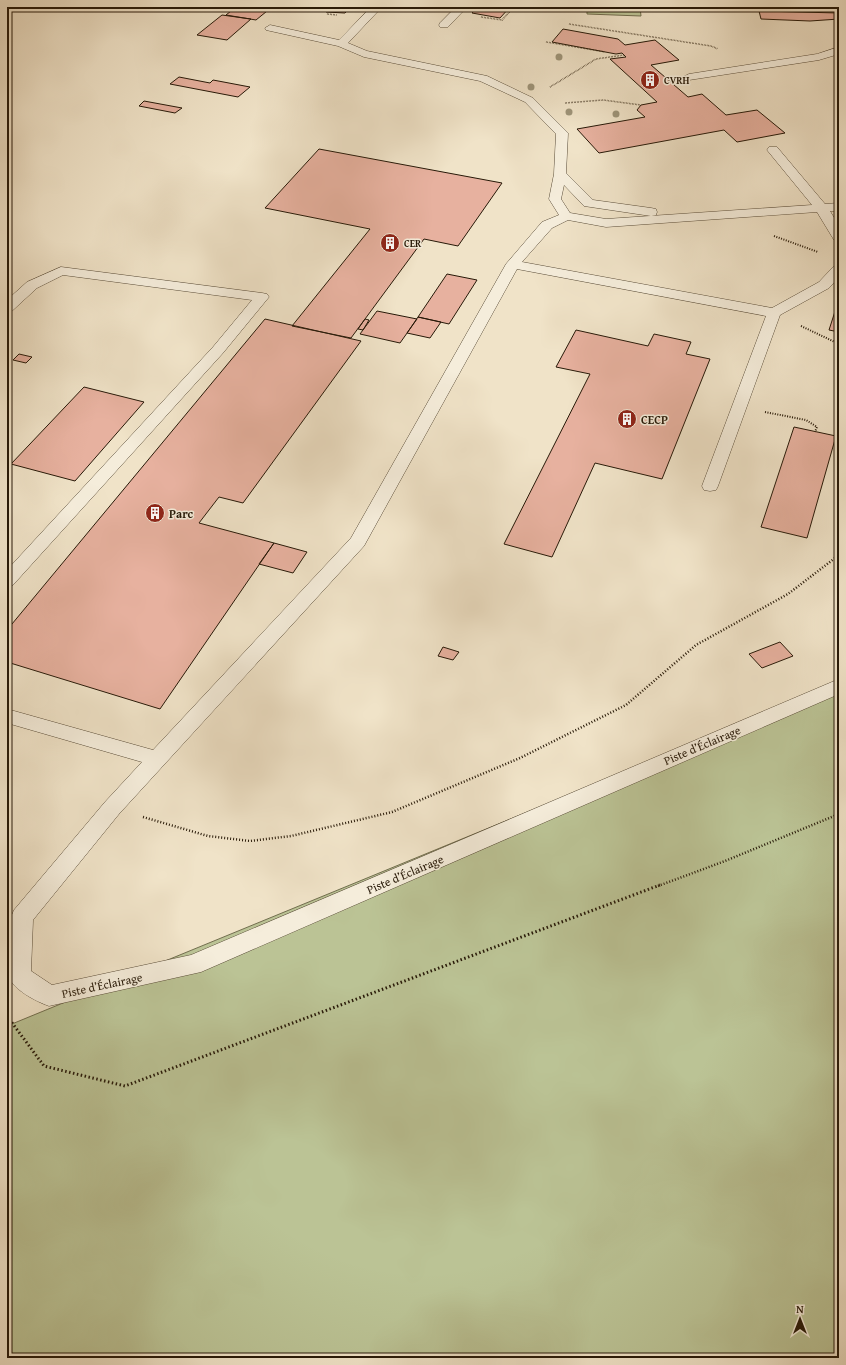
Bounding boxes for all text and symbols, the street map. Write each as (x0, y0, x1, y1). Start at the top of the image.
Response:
building icon: CVRH (639, 69, 661, 91)
place label: CVRH (664, 73, 690, 88)
building icon: CER (379, 232, 401, 254)
place label: CER (404, 236, 422, 251)
building icon: CECP (616, 408, 638, 430)
place label: CECP (641, 411, 668, 428)
building icon: Parc (144, 502, 166, 524)
place label: Parc (169, 505, 193, 522)
street label: Piste d’Éclairage (661, 721, 743, 769)
street label: Piste d’Éclairage (364, 850, 446, 898)
street label: Piste d’Éclairage (60, 968, 144, 1002)
north arrow (780, 1299, 820, 1339)
text: N (796, 1301, 804, 1317)

